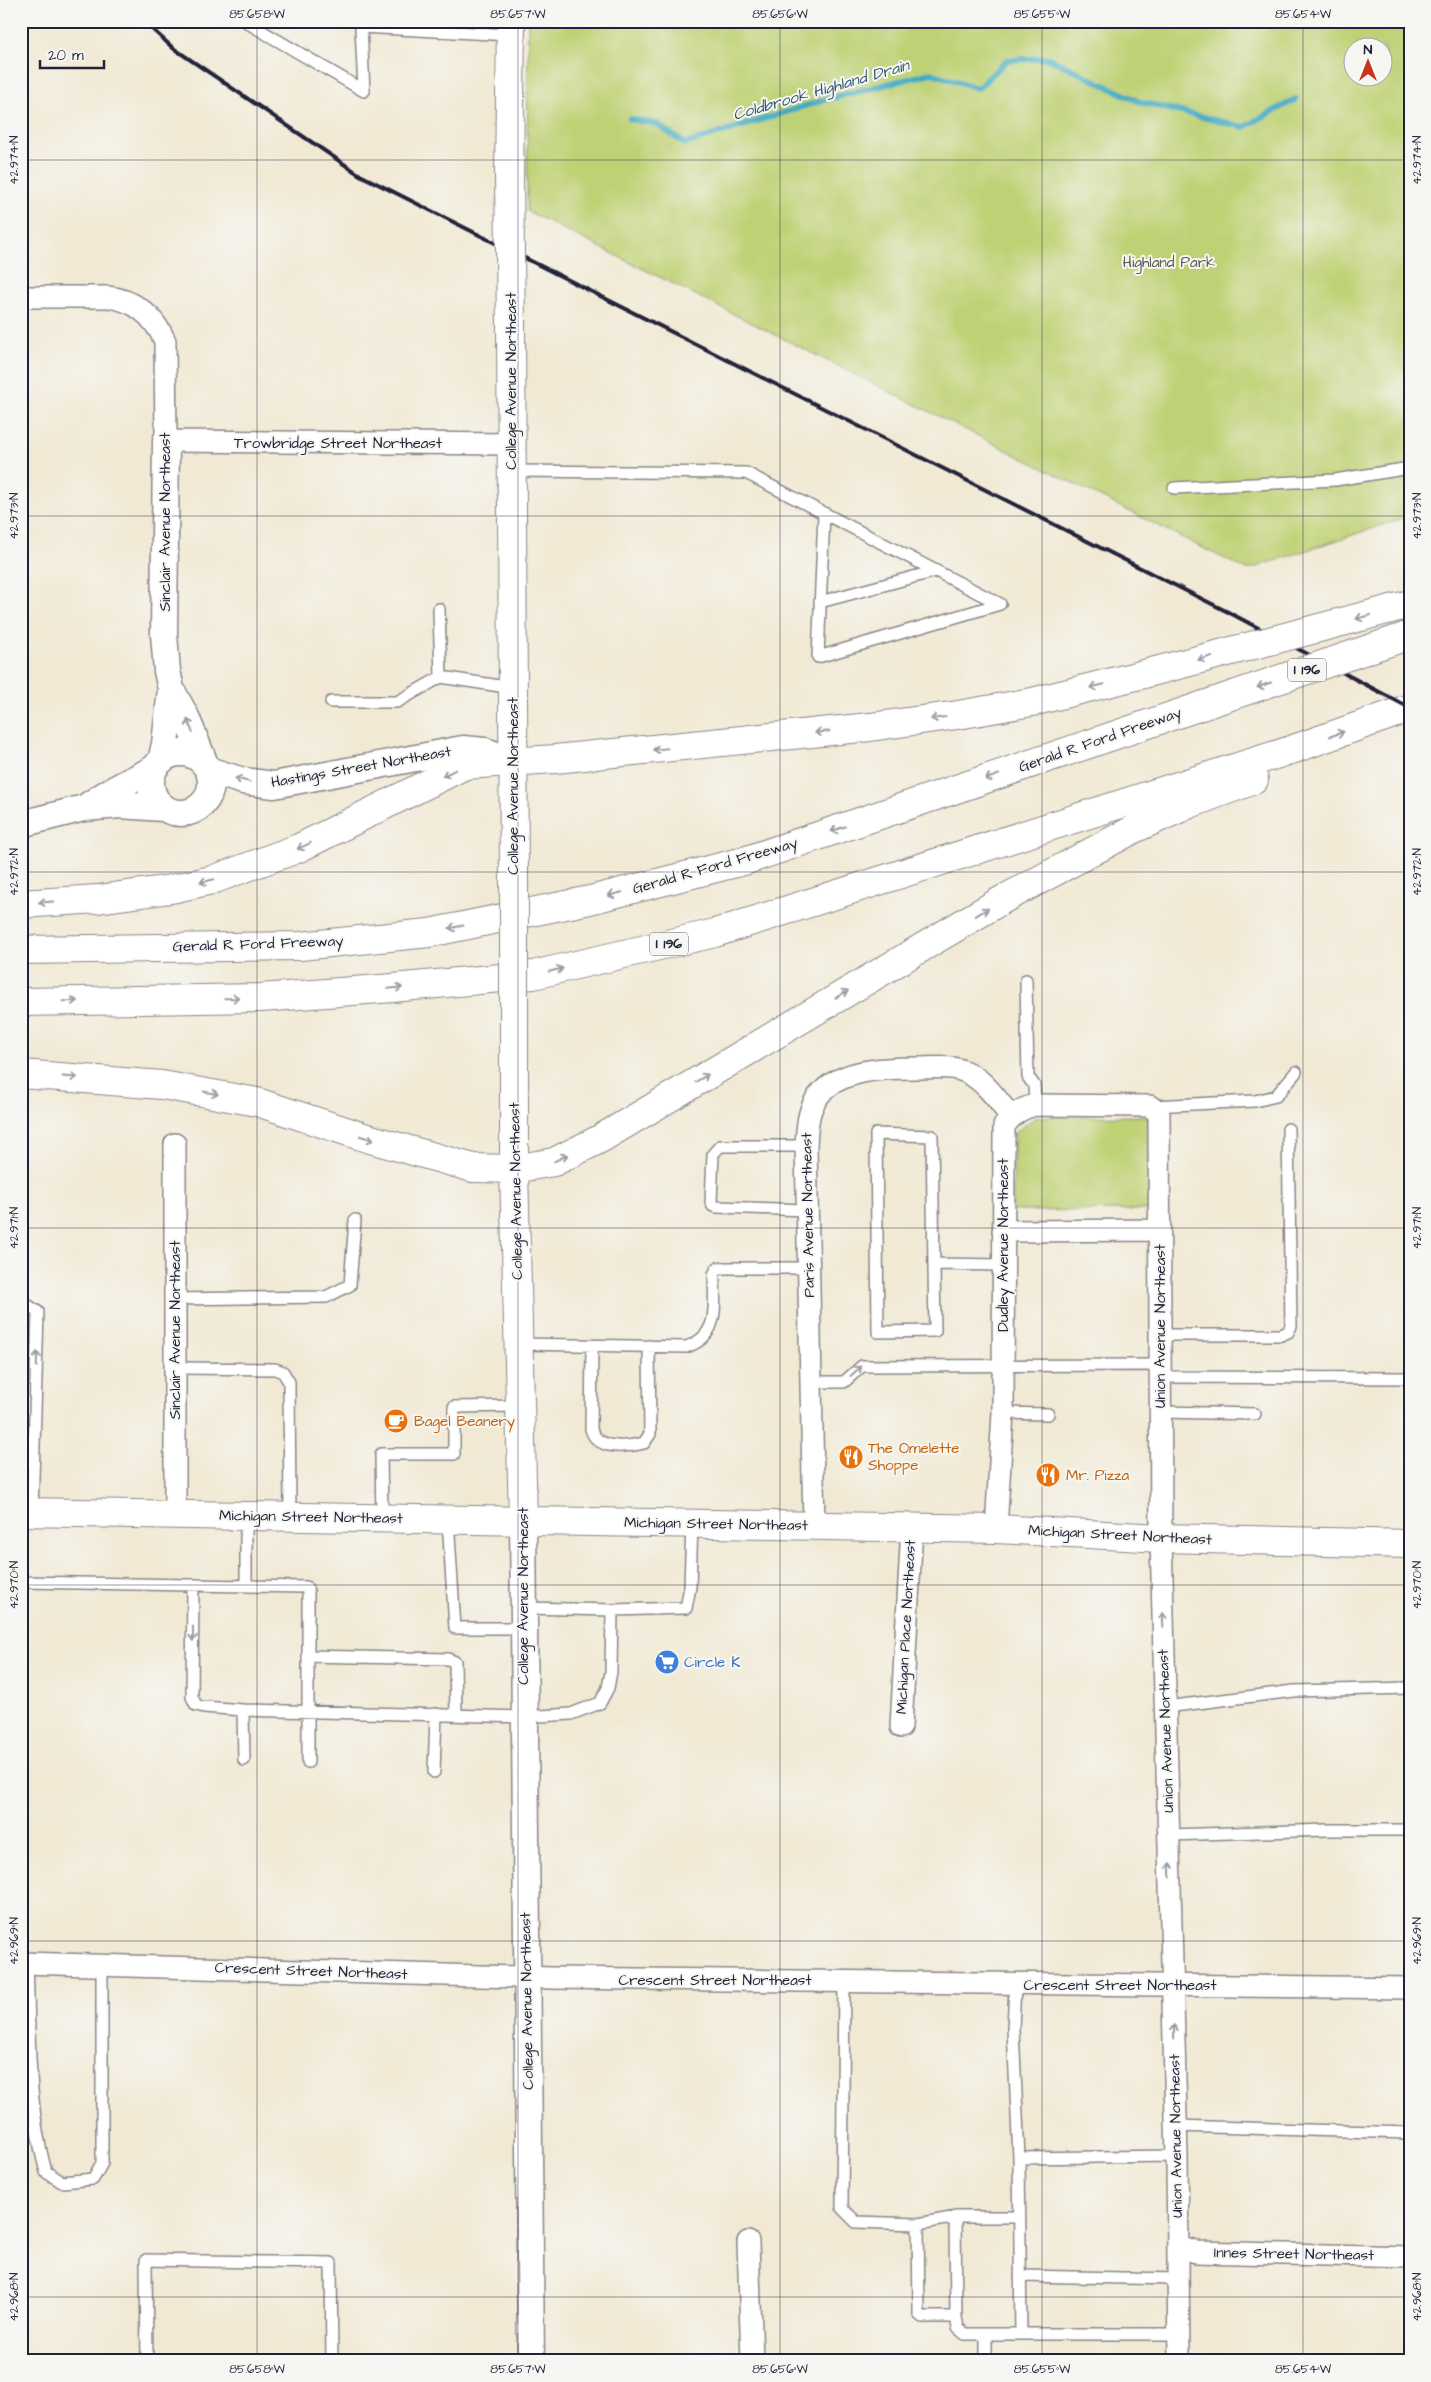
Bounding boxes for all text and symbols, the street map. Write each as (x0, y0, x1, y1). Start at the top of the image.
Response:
text: 85.658°W (229, 6, 286, 23)
text: 85.657°W (490, 6, 546, 23)
text: 85.656°W (752, 6, 808, 23)
text: 85.655°W (1014, 6, 1071, 23)
text: 85.654°W (1275, 6, 1332, 23)
scale bar (40, 38, 104, 70)
north arrow (1344, 38, 1394, 88)
text: N (1364, 40, 1373, 60)
text: 20 m (48, 45, 84, 66)
water label: Coldbrook Highland Drain (730, 54, 914, 127)
text: 42.974°N (6, 135, 23, 185)
text: 42.974°N (1409, 135, 1426, 185)
park label: Highland Park (1123, 252, 1215, 274)
street label: College Avenue Northeast (501, 292, 523, 470)
street label: Sinclair Avenue Northeast (155, 432, 176, 612)
street label: Trowbridge Street Northeast (234, 433, 442, 455)
text: 42.973°N (6, 492, 23, 540)
text: 42.973°N (1409, 492, 1426, 540)
one-way arrow (1355, 613, 1371, 622)
one-way arrow (1198, 654, 1214, 664)
road number: I 196 (1288, 658, 1326, 682)
one-way arrow (1256, 680, 1272, 690)
one-way arrow (1090, 682, 1106, 691)
street label: College Avenue Northeast (503, 697, 525, 875)
street label: Gerald R Ford Freeway (1016, 702, 1185, 779)
one-way arrow (930, 713, 946, 723)
one-way arrow (184, 719, 194, 734)
one-way arrow (814, 727, 830, 737)
one-way arrow (1329, 728, 1345, 738)
street label: Hastings Street Northeast (269, 741, 453, 794)
one-way arrow (652, 744, 668, 753)
one-way arrow (442, 769, 457, 778)
one-way arrow (985, 772, 1001, 782)
one-way arrow (235, 775, 251, 784)
one-way arrow (831, 825, 847, 834)
street label: Gerald R Ford Freeway (630, 832, 800, 901)
one-way arrow (296, 841, 311, 851)
text: 42.972°N (6, 848, 23, 896)
text: 42.972°N (1409, 848, 1426, 896)
one-way arrow (199, 877, 215, 886)
one-way arrow (608, 890, 624, 899)
one-way arrow (38, 898, 54, 907)
one-way arrow (974, 906, 988, 916)
one-way arrow (449, 923, 465, 933)
street label: Gerald R Ford Freeway (172, 931, 344, 958)
road number: I 196 (650, 932, 688, 956)
one-way arrow (547, 965, 563, 974)
one-way arrow (386, 983, 402, 993)
one-way arrow (834, 989, 848, 999)
one-way arrow (224, 993, 240, 1003)
one-way arrow (62, 996, 78, 1006)
one-way arrow (62, 1072, 78, 1082)
one-way arrow (695, 1072, 709, 1082)
one-way arrow (202, 1089, 218, 1098)
street label: College Avenue Northeast (504, 1102, 529, 1280)
street label: Paris Avenue Northeast (796, 1132, 820, 1298)
one-way arrow (358, 1133, 374, 1143)
one-way arrow (553, 1153, 568, 1162)
street label: Dudley Avenue Northeast (993, 1158, 1015, 1332)
text: 42.971°N (6, 1206, 23, 1249)
text: 42.971°N (1409, 1206, 1426, 1249)
street label: Sinclair Avenue Northeast (165, 1240, 186, 1420)
street label: Union Avenue Northeast (1150, 1244, 1171, 1408)
one-way arrow (32, 1351, 41, 1367)
one-way arrow (849, 1366, 862, 1377)
cafe icon: Bagel Beanery (383, 1408, 409, 1434)
place label: Bagel Beanery (414, 1411, 515, 1433)
place label: The Omelette Shoppe (868, 1438, 959, 1476)
restaurant icon: The Omelette Shoppe (838, 1444, 864, 1470)
restaurant icon: Mr. Pizza (1035, 1462, 1061, 1488)
place label: Mr. Pizza (1066, 1465, 1129, 1486)
street label: Michigan Street Northeast (219, 1505, 403, 1530)
street label: College Avenue Northeast (513, 1507, 535, 1685)
street label: Michigan Street Northeast (624, 1512, 808, 1537)
street label: Michigan Street Northeast (1028, 1520, 1212, 1551)
street label: Michigan Place Northeast (891, 1539, 922, 1715)
text: 42.970°N (6, 1560, 23, 1609)
text: 42.970°N (1409, 1560, 1426, 1609)
one-way arrow (1159, 1612, 1168, 1628)
one-way arrow (188, 1626, 198, 1642)
supermarket icon: Circle K (654, 1649, 680, 1675)
street label: Union Avenue Northeast (1153, 1649, 1179, 1813)
place label: Circle K (684, 1652, 740, 1673)
one-way arrow (1165, 1862, 1175, 1878)
street label: College Avenue Northeast (515, 1912, 540, 2090)
text: 42.969°N (6, 1916, 23, 1965)
text: 42.969°N (1409, 1916, 1426, 1965)
street label: Crescent Street Northeast (214, 1957, 408, 1985)
street label: Crescent Street Northeast (619, 1970, 811, 1991)
street label: Crescent Street Northeast (1024, 1975, 1216, 1996)
one-way arrow (1169, 2024, 1179, 2040)
street label: Union Avenue Northeast (1164, 2054, 1188, 2218)
street label: Innes Street Northeast (1214, 2242, 1374, 2266)
text: 42.968°N (6, 2272, 23, 2322)
text: 42.968°N (1409, 2272, 1426, 2322)
text: 85.658°W (229, 2361, 286, 2378)
text: 85.657°W (490, 2361, 546, 2378)
text: 85.656°W (752, 2361, 808, 2378)
text: 85.655°W (1014, 2361, 1071, 2378)
text: 85.654°W (1275, 2361, 1332, 2378)

